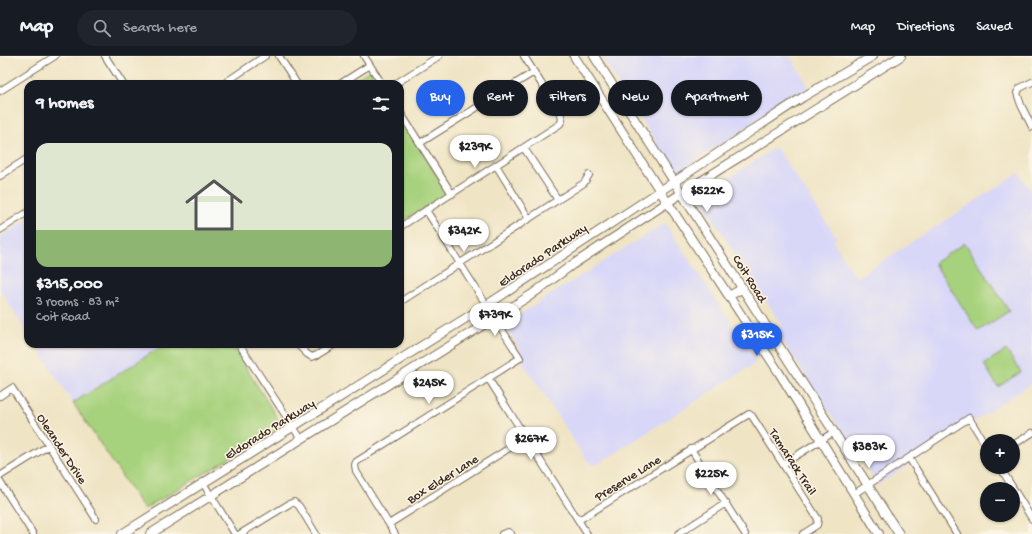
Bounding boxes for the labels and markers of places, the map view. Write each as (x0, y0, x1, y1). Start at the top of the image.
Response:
pin: $239K (447, 135, 503, 169)
pin: $522K (679, 179, 735, 213)
pin: $342K (436, 219, 492, 253)
pin: $739K (467, 303, 523, 337)
pin: $315K (729, 323, 785, 357)
pin: $245K (401, 371, 457, 405)
pin: $267K (503, 427, 559, 461)
pin: $383K (841, 435, 897, 469)
pin: $225K (683, 462, 739, 496)

